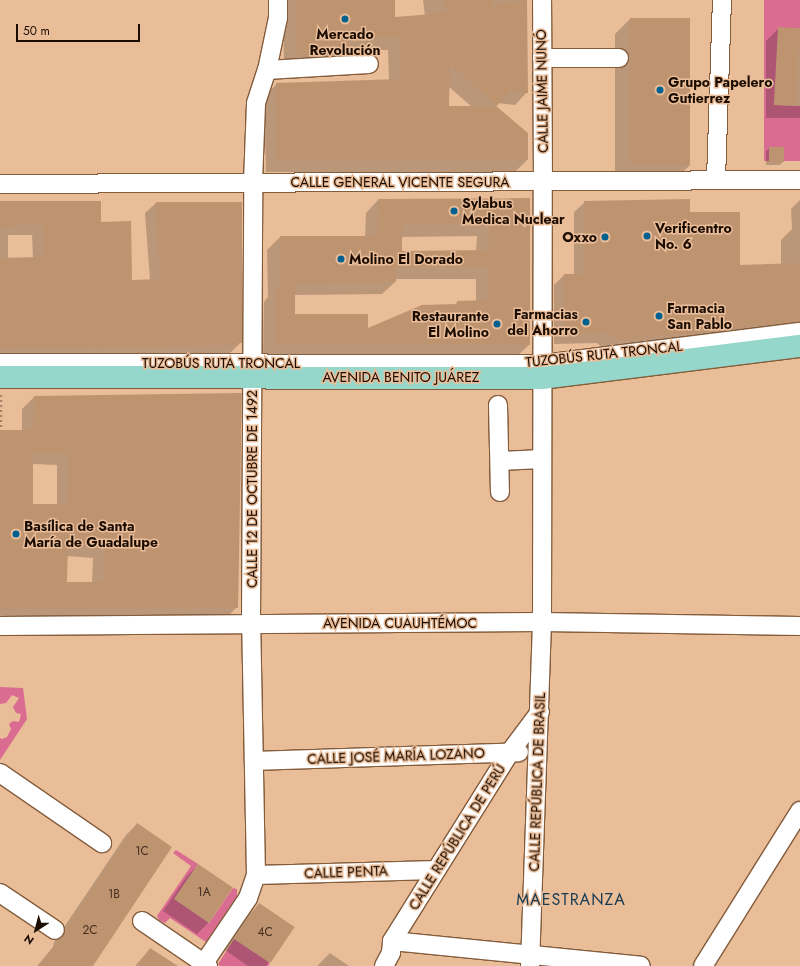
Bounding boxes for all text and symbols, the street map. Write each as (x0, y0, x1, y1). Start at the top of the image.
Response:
marker: Mercado Revolución (340, 14, 350, 24)
scale bar (18, 16, 142, 42)
text: 50 m (23, 22, 50, 40)
place label: Mercado Revolución (309, 26, 381, 58)
street label: CALLE JAIME NUNÓ (533, 29, 551, 153)
place label: Grupo Papelero Gutierrez (668, 74, 772, 106)
marker: Grupo Papelero Gutierrez (655, 85, 665, 95)
street label: CALLE GENERAL VICENTE SEGURA (290, 174, 510, 190)
place label: Sylabus Medica Nuclear (462, 195, 565, 228)
marker: Sylabus Medica Nuclear (449, 206, 459, 216)
place label: Verificentro No. 6 (655, 220, 732, 252)
place label: Oxxo (562, 229, 597, 245)
marker: Verificentro No. 6 (642, 231, 652, 241)
marker: Oxxo (600, 232, 610, 242)
place label: Molino El Dorado (349, 251, 463, 267)
marker: Molino El Dorado (336, 254, 346, 264)
place label: Farmacia San Pablo (667, 300, 732, 332)
place label: Farmacias del Ahorro (507, 306, 578, 338)
place label: Restaurante El Molino (412, 308, 489, 340)
marker: Farmacia San Pablo (654, 311, 664, 321)
marker: Farmacias del Ahorro (581, 317, 591, 327)
marker: Restaurante El Molino (492, 319, 502, 329)
street label: TUZOBÚS RUTA TRONCAL (525, 337, 683, 371)
street label: TUZOBÚS RUTA TRONCAL (142, 355, 300, 371)
street label: AVENIDA BENITO JUÁREZ (323, 369, 479, 385)
street label: CALLE 12 DE OCTUBRE DE 1492 (244, 390, 260, 588)
place label: Basílica de Santa María de Guadalupe (24, 518, 158, 550)
marker: Basílica de Santa María de Guadalupe (11, 529, 21, 539)
street label: AVENIDA CUAUHTÉMOC (323, 615, 477, 631)
street label: CALLE REPÚBLICA DE BRASIL (525, 692, 549, 872)
street label: CALLE JOSÉ MARÍA LOZANO (307, 745, 485, 767)
street label: CALLE REPÚBLICA DE PERÚ (405, 761, 509, 913)
house number: 1C (135, 845, 149, 859)
street label: CALLE PENTA (304, 862, 388, 882)
house number: 1A (197, 886, 211, 900)
house number: 1B (108, 888, 120, 902)
district label: MAESTRANZA (516, 890, 626, 910)
north arrow (16, 910, 56, 950)
house number: 2C (82, 924, 98, 938)
house number: 4C (257, 926, 273, 940)
text: N (21, 931, 37, 949)

